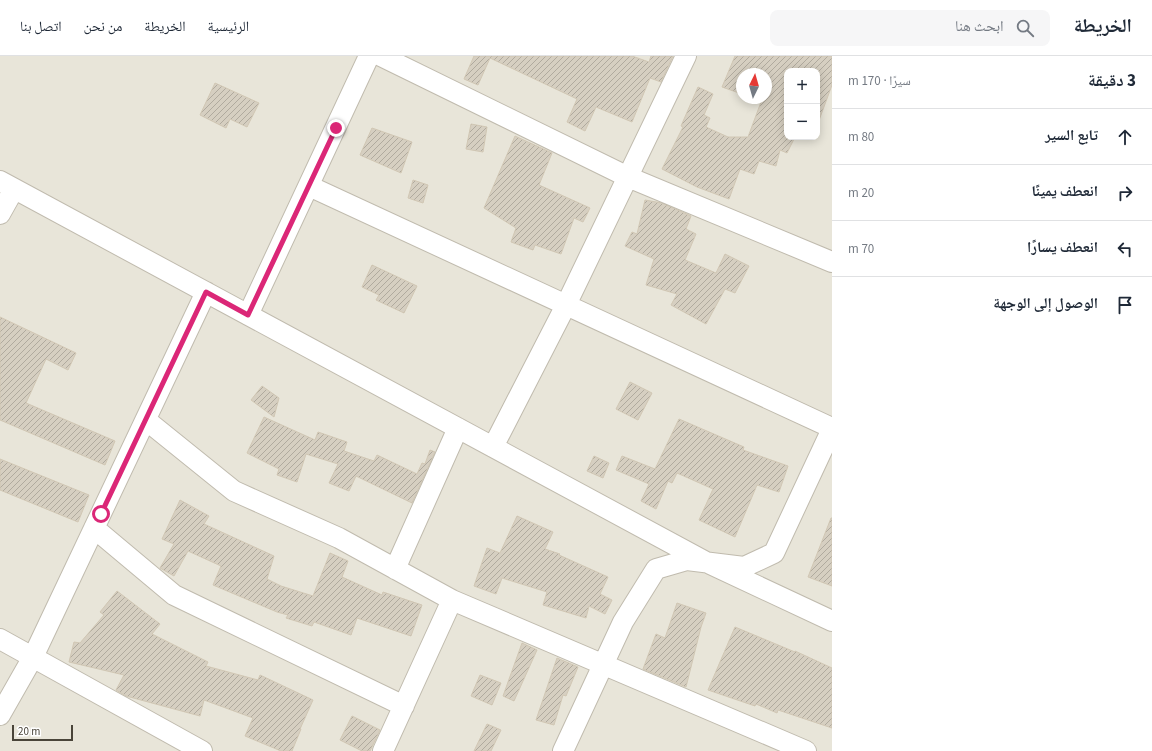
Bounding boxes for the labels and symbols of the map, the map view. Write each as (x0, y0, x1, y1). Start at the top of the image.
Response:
north arrow (736, 68, 772, 104)
route end (327, 119, 345, 137)
route start (92, 505, 110, 523)
scale bar (12, 723, 73, 742)

